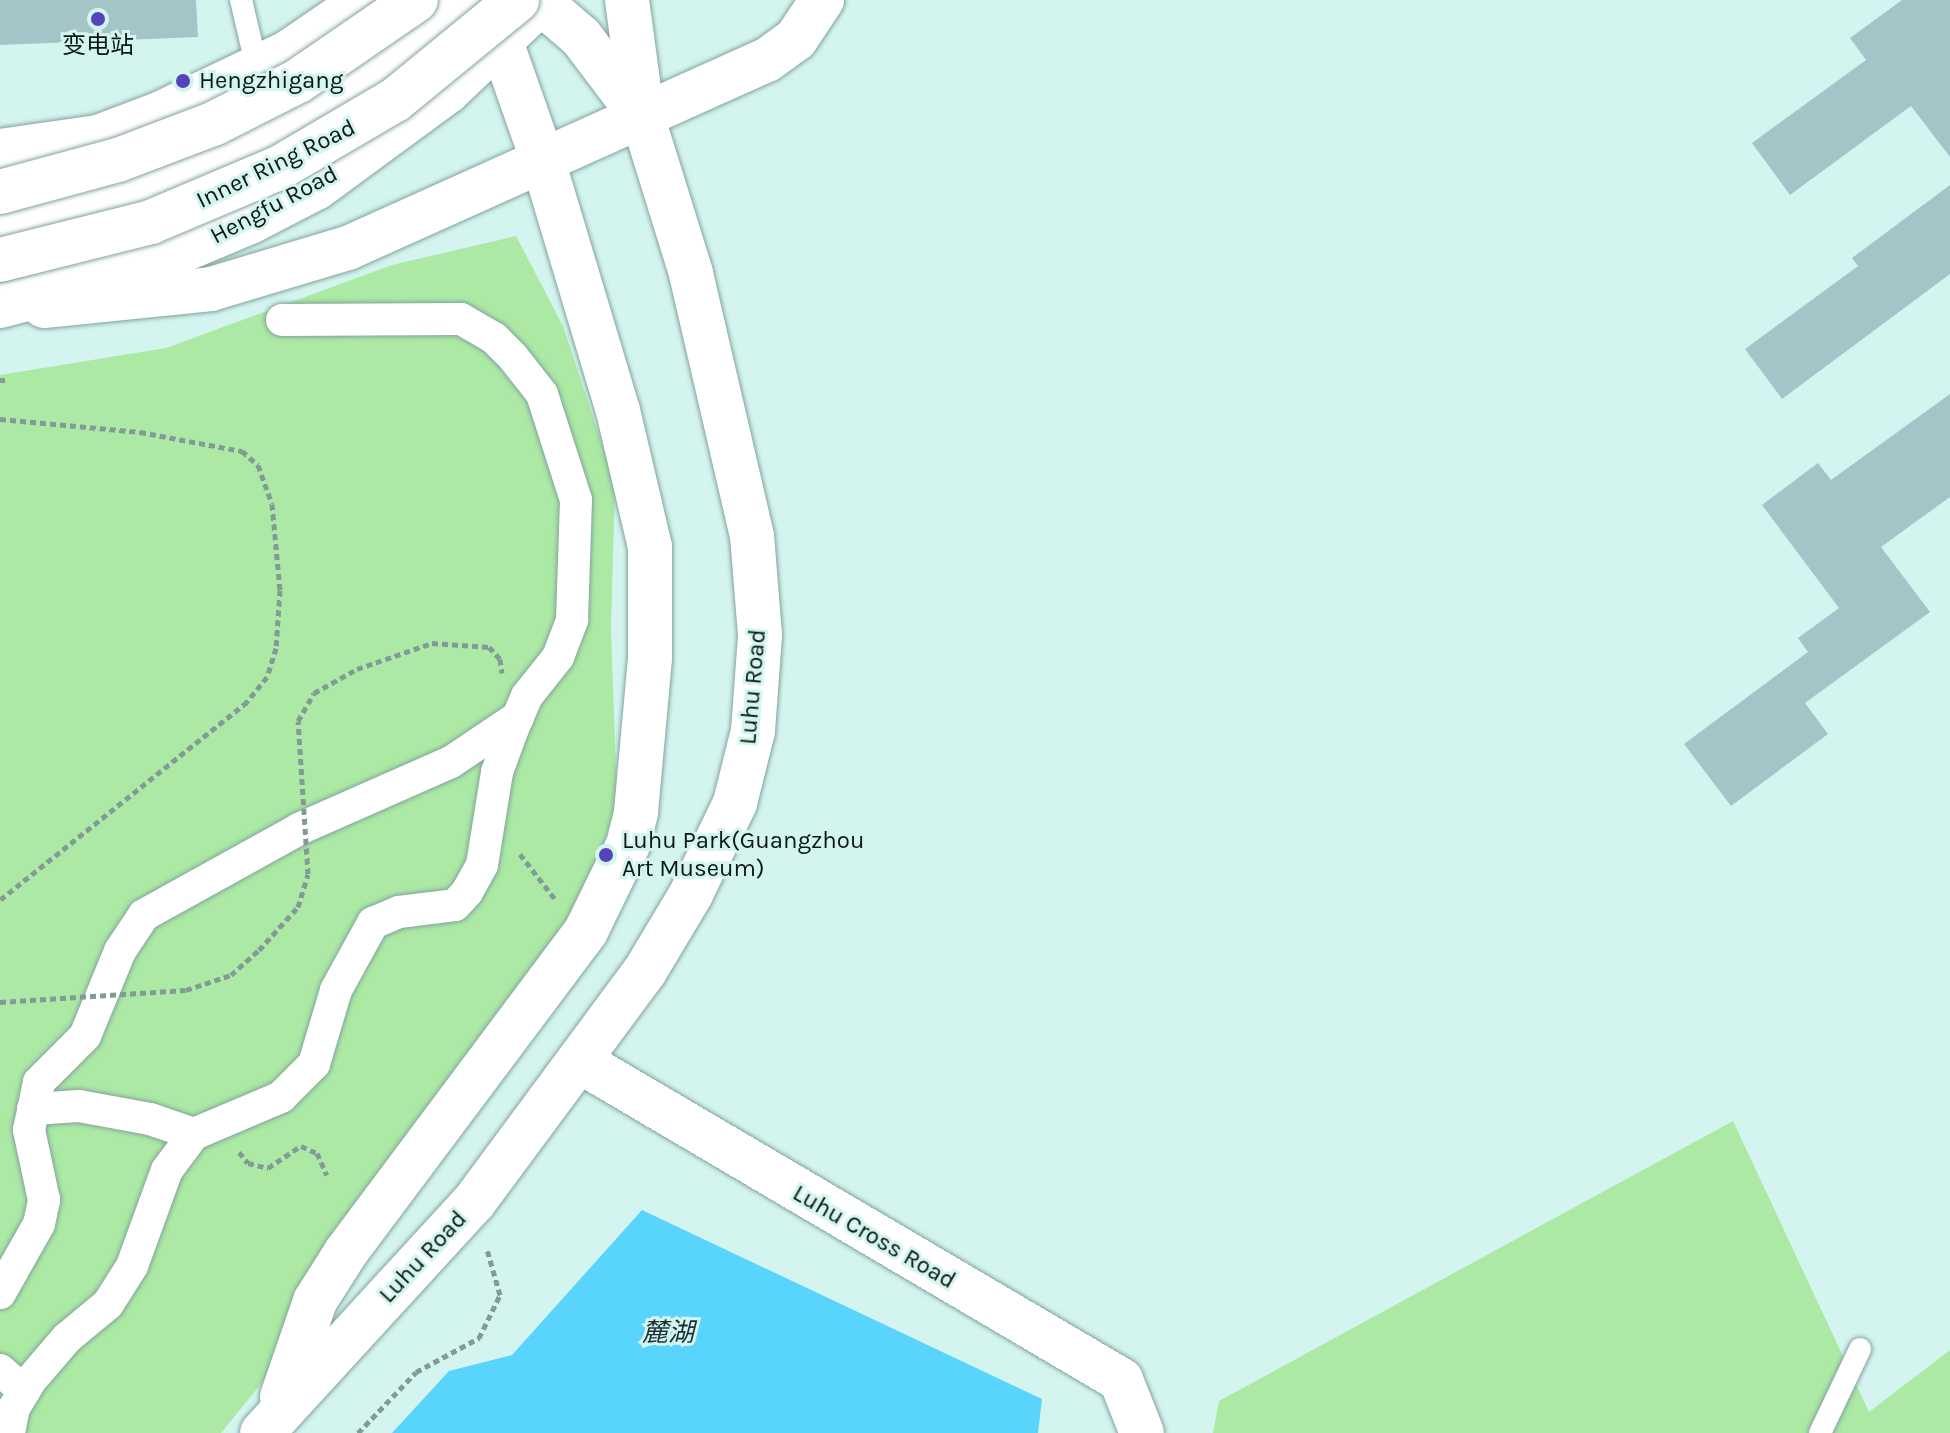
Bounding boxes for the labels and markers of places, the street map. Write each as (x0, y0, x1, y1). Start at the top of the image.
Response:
marker: 变电站 (89, 10, 107, 28)
place label: 变电站 (62, 32, 134, 60)
place label: Hengzhigang (199, 67, 343, 95)
marker: Hengzhigang (174, 72, 192, 90)
place label: Luhu Park(Guangzhou Art Museum) (622, 827, 864, 883)
marker: Luhu Park(Guangzhou Art Museum) (597, 846, 615, 864)

